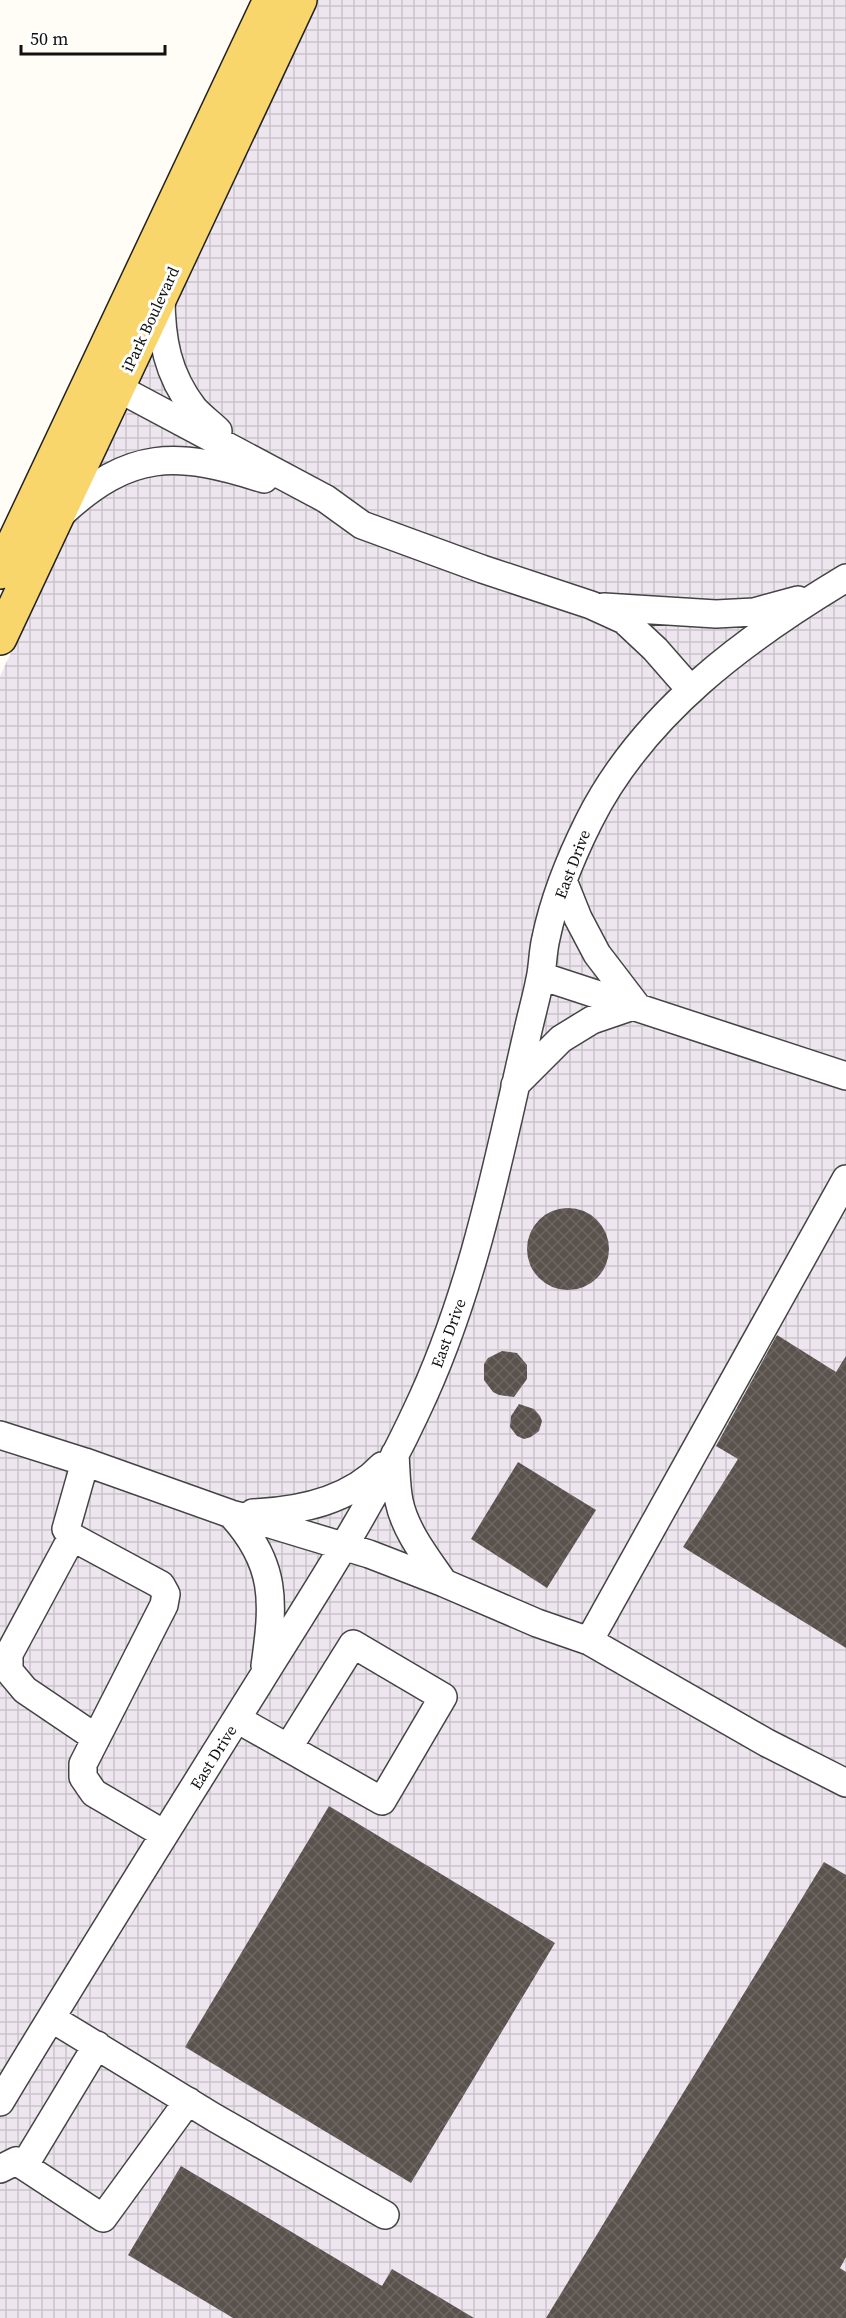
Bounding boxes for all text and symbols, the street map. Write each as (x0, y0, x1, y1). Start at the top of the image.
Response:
scale bar (21, 18, 165, 56)
text: 50 m (30, 26, 68, 51)
street label: iPark Boulevard (116, 263, 184, 375)
street label: East Drive (549, 826, 595, 902)
street label: East Drive (425, 1295, 471, 1371)
street label: East Drive (185, 1721, 241, 1793)

